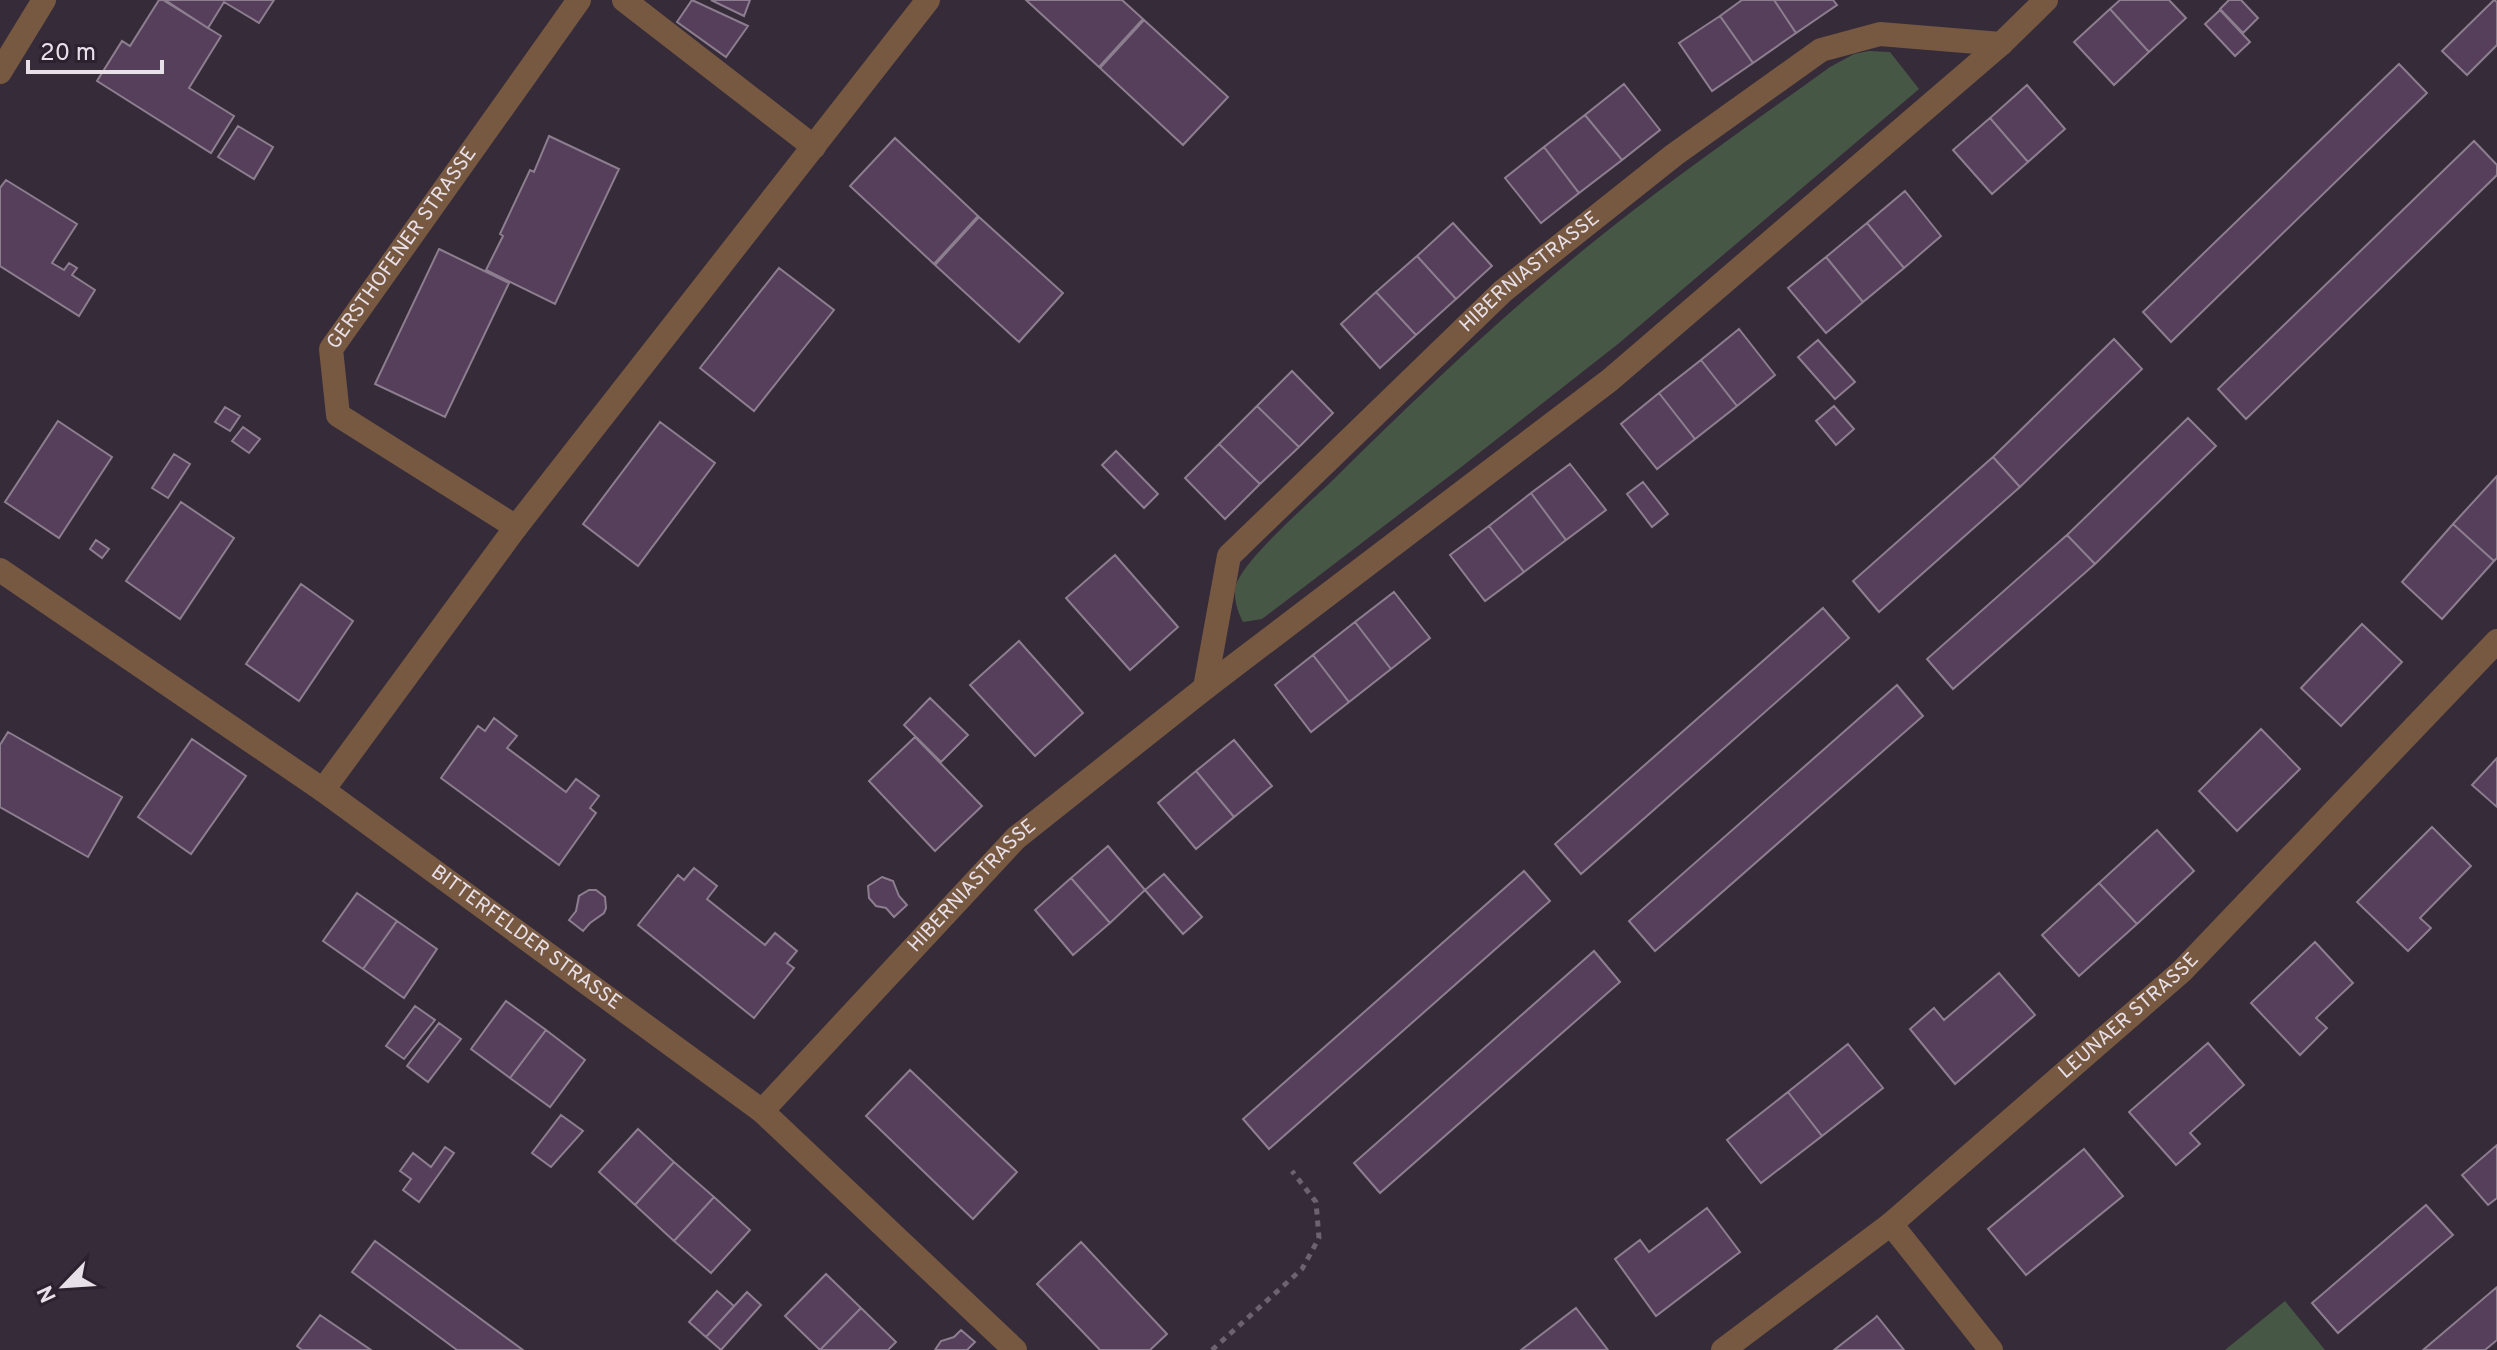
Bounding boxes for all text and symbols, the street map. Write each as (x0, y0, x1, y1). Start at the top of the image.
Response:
scale bar (28, 24, 162, 74)
text: 20 m (40, 39, 96, 69)
street label: GERSTHOFENER STRASSE (322, 142, 483, 355)
street label: HIBERNIASTRASSE (1454, 206, 1605, 339)
street label: HIBERNIASTRASSE (903, 814, 1042, 959)
street label: BITTERFELDER STRASSE (425, 860, 626, 1017)
street label: LEUNAER STRASSE (2053, 948, 2205, 1085)
north arrow (24, 1246, 104, 1326)
text: N (33, 1281, 64, 1306)

